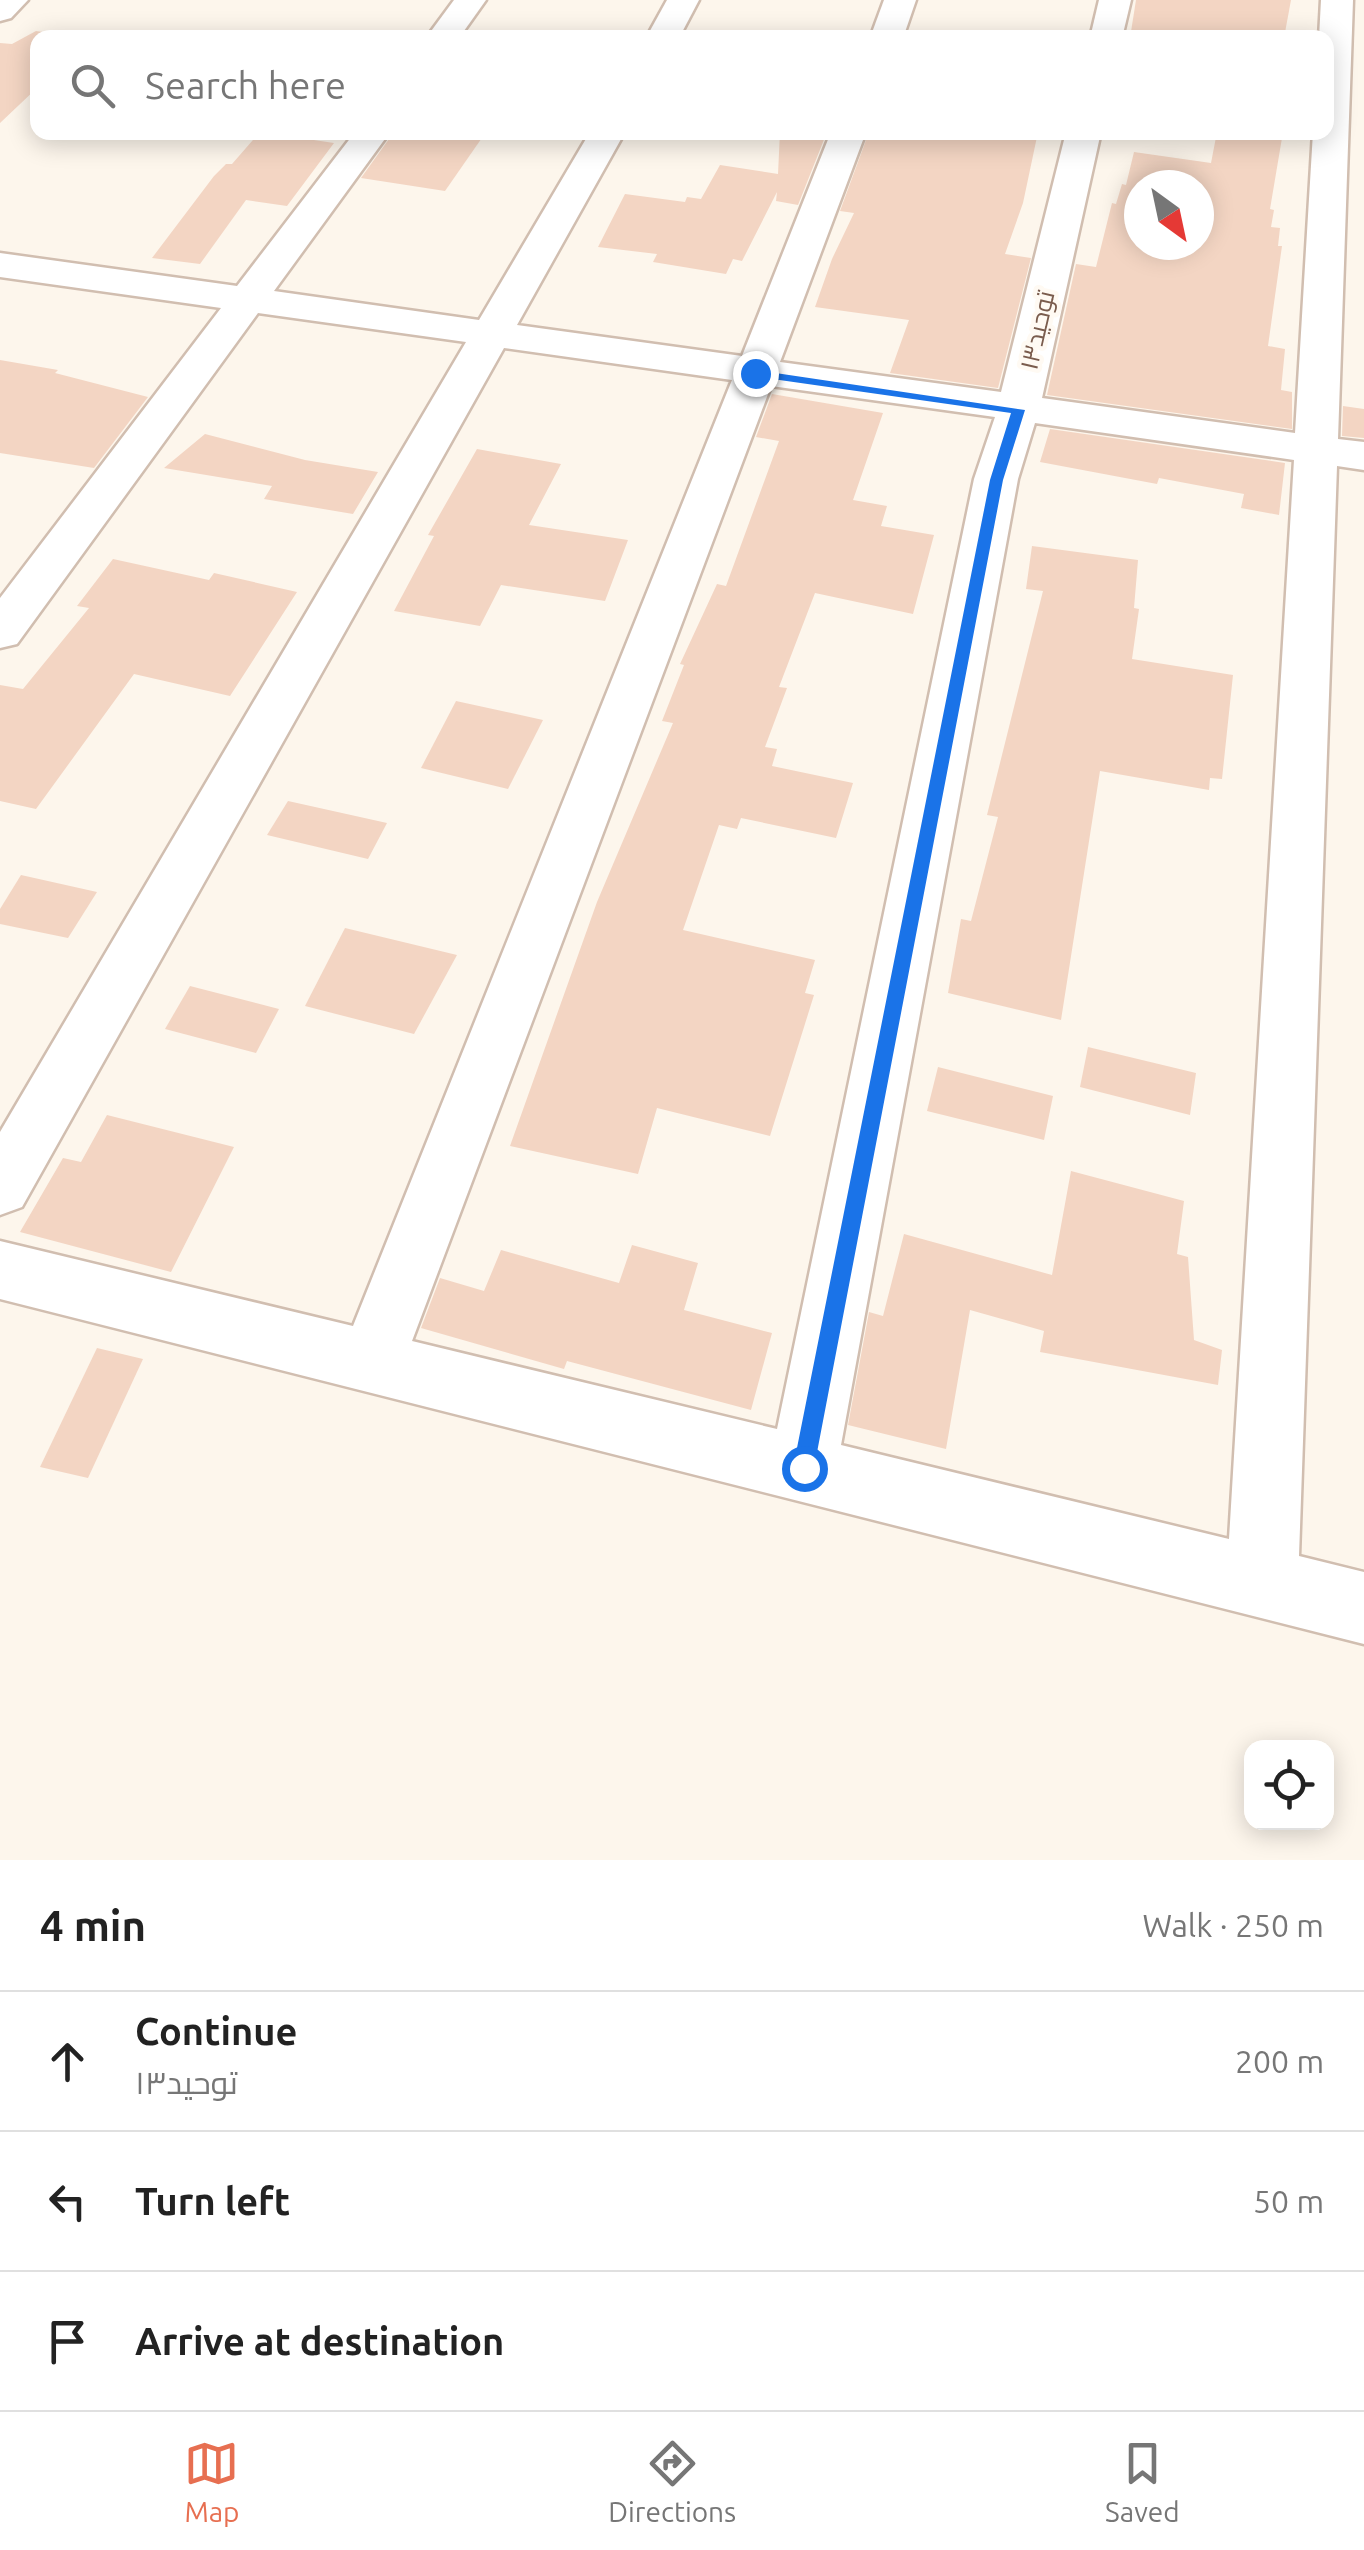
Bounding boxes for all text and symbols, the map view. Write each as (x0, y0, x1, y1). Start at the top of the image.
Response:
search box (30, 30, 1334, 140)
icon: search (65, 58, 120, 113)
text: Search here (145, 64, 346, 106)
north arrow (1124, 170, 1214, 260)
street label: توحید۱۳ (1014, 287, 1061, 373)
route end (733, 351, 779, 397)
route start (782, 1446, 828, 1492)
map controls (1244, 1740, 1334, 1830)
button: locate (1244, 1740, 1334, 1830)
text: 4 min (40, 1902, 146, 1949)
text: Walk · 250 m (1142, 1907, 1324, 1943)
text: Continue (135, 2010, 297, 2052)
icon: ahead (40, 2034, 95, 2089)
text: 200 m (1235, 2043, 1324, 2079)
text: توحید۱۳ (135, 2064, 238, 2100)
icon: left (40, 2174, 95, 2229)
text: Turn left (135, 2180, 290, 2222)
text: 50 m (1253, 2183, 1324, 2219)
icon: arrive (40, 2314, 95, 2369)
text: Arrive at destination (135, 2320, 504, 2362)
tab: Map (184, 2436, 240, 2527)
tab: Directions (608, 2436, 736, 2527)
tab: Saved (1105, 2436, 1180, 2527)

